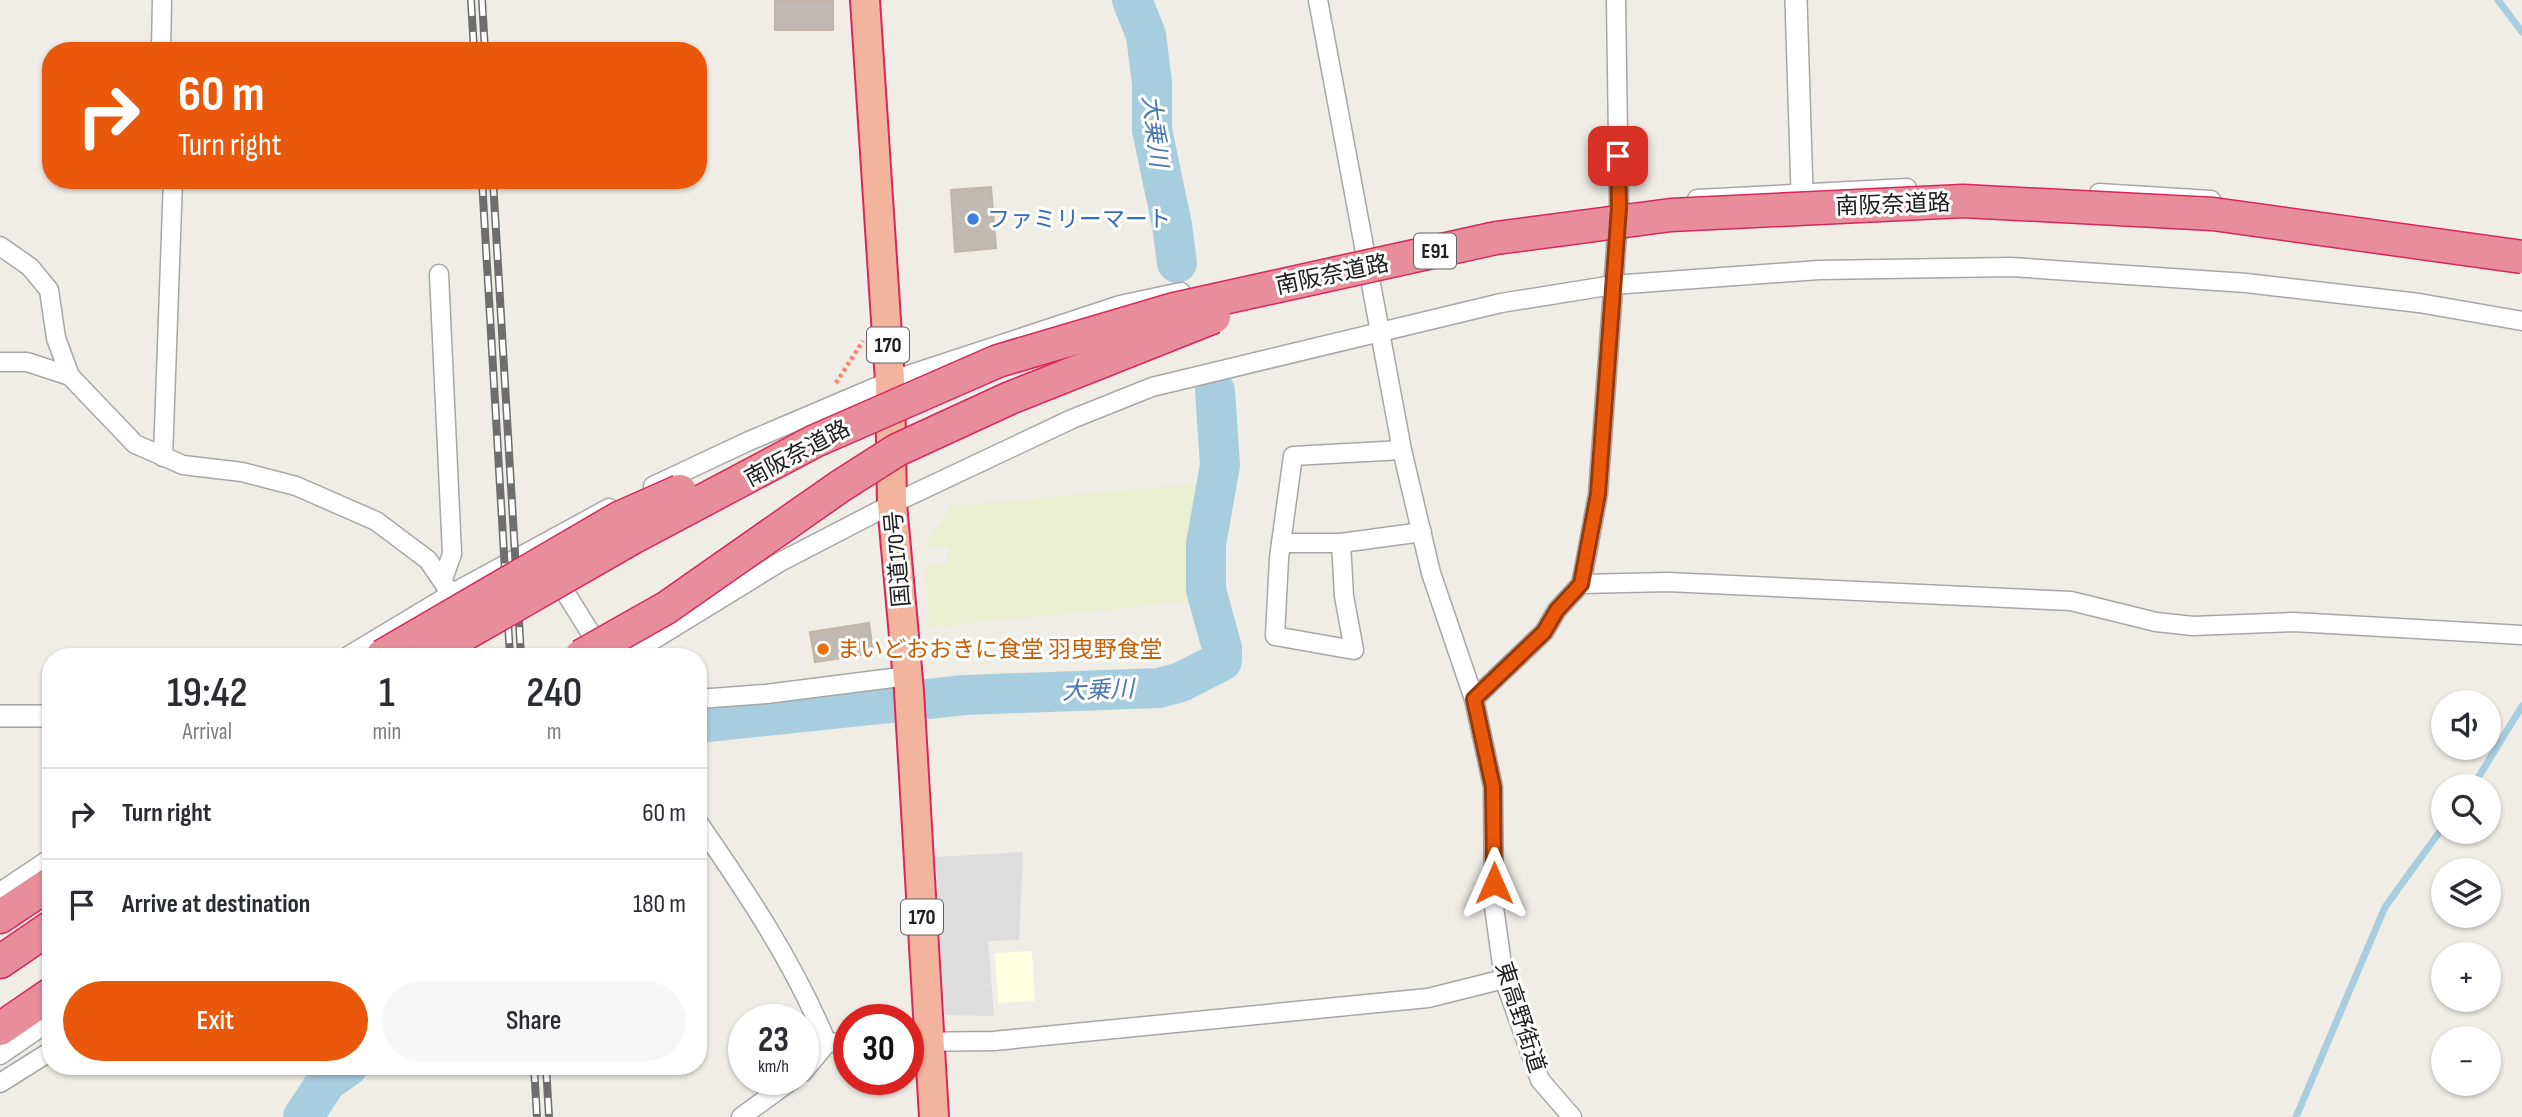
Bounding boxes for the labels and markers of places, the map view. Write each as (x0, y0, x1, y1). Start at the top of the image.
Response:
pin (1588, 126, 1648, 186)
place label: ファミリーマート (987, 206, 1171, 234)
marker: ファミリーマート (965, 211, 981, 227)
place label: まいどおおきに食堂 羽曳野食堂 (837, 636, 1163, 664)
marker: まいどおおきに食堂 羽曳野食堂 (815, 641, 831, 657)

